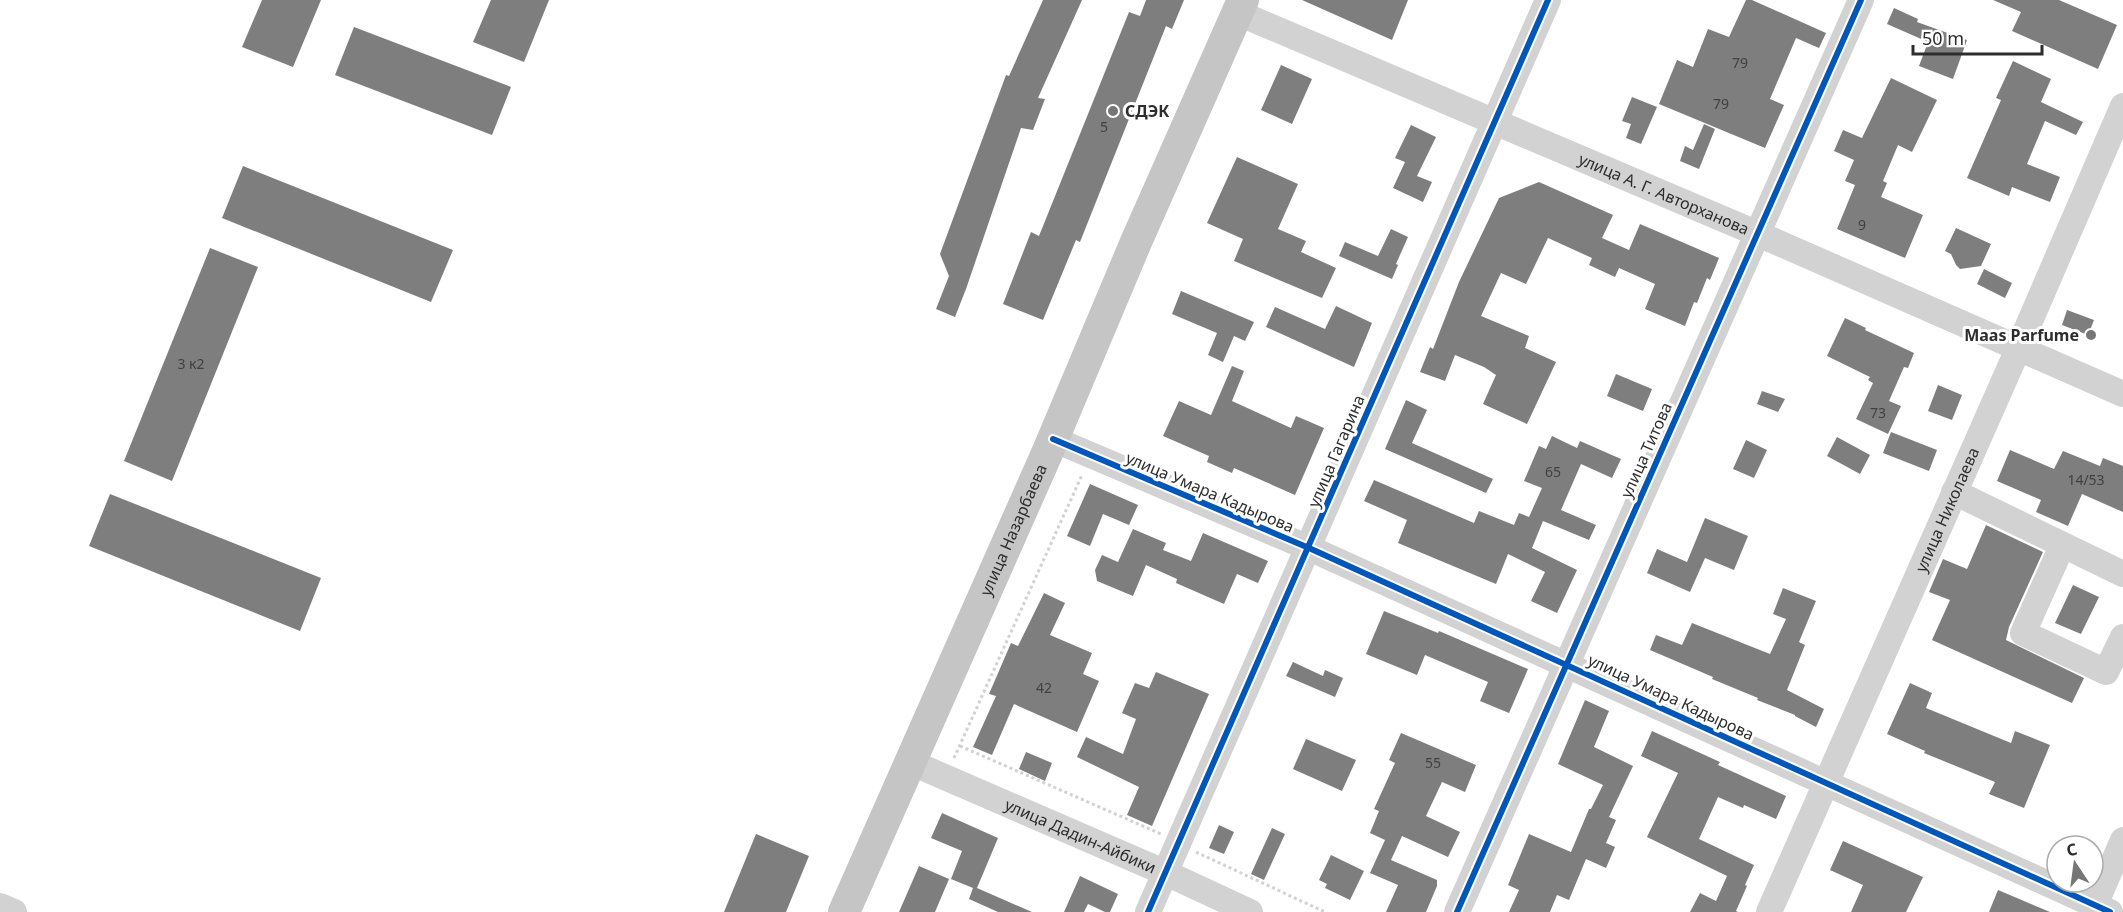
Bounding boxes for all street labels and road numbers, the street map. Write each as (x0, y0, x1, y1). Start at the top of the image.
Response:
street label: улица А. Г. Авторханова (1575, 148, 1753, 240)
street label: улица Гагарина (1302, 391, 1370, 511)
street label: улица Титова (1615, 399, 1677, 501)
street label: улица Николаева (1910, 444, 1984, 575)
street label: улица Умара Кадырова (1122, 447, 1298, 537)
street label: улица Назарбаева (974, 460, 1052, 599)
street label: улица Умара Кадырова (1584, 649, 1758, 745)
street label: улица Дадин-Айбики (1002, 794, 1160, 878)

